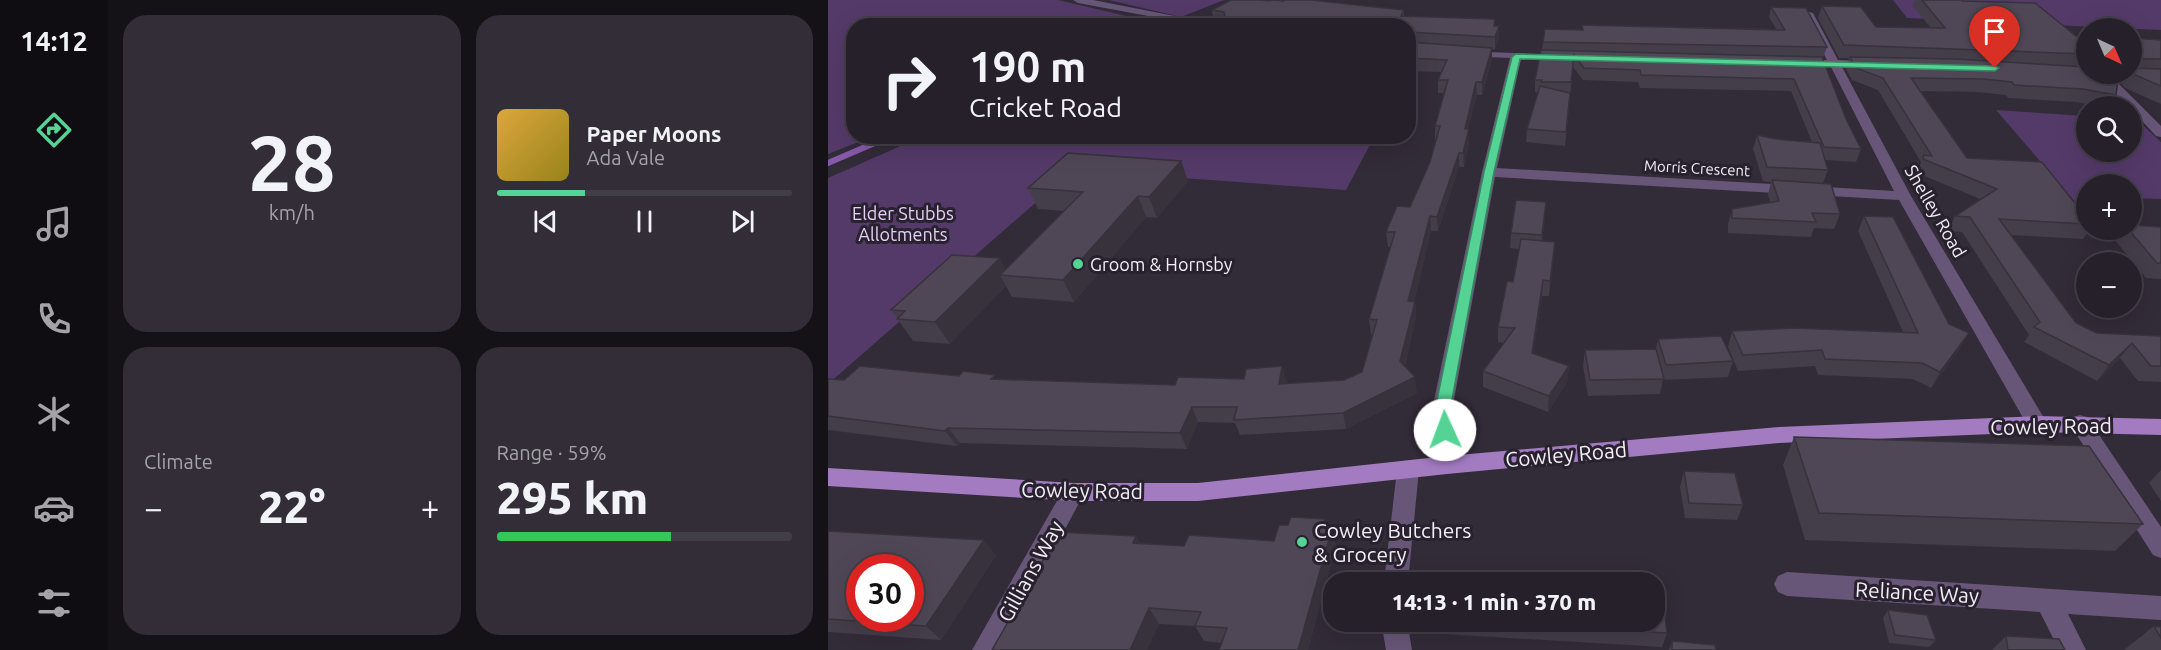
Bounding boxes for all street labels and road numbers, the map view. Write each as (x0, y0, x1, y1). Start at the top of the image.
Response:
street label: Morris Crescent (1644, 157, 1751, 179)
street label: Shelley Road (1902, 161, 1970, 261)
street label: Cowley Road (1990, 413, 2112, 439)
street label: Cowley Road (1504, 437, 1628, 471)
street label: Cowley Road (1021, 477, 1143, 503)
street label: Gillians Way (992, 516, 1068, 626)
street label: Reliance Way (1854, 577, 1980, 607)

